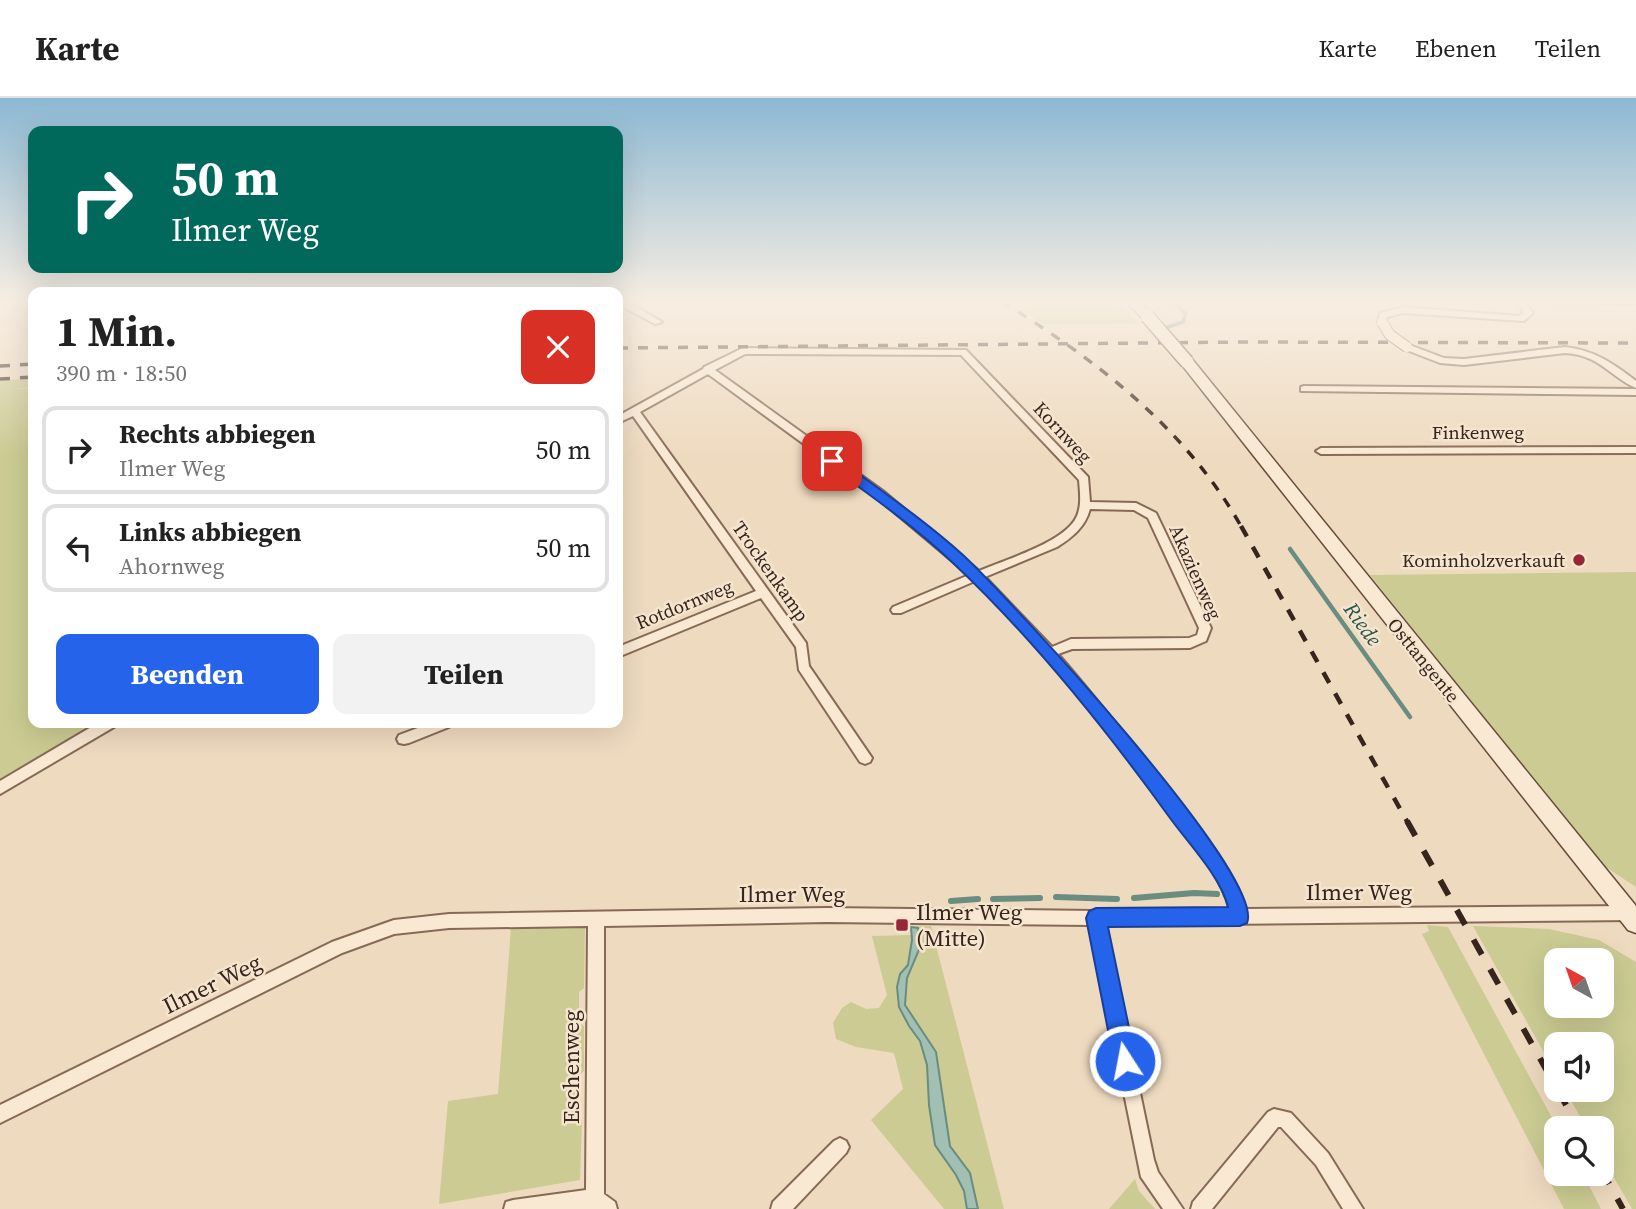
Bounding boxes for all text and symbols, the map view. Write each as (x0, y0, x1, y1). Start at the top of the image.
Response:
text: Karte (35, 26, 120, 71)
text: Karte (1318, 32, 1377, 65)
text: Ebenen (1415, 32, 1497, 65)
text: Teilen (1535, 32, 1601, 65)
text: 50 m (171, 144, 279, 211)
icon: right (56, 154, 147, 245)
text: Ilmer Weg (171, 208, 319, 252)
text: 1 Min. (56, 302, 177, 360)
button: close (521, 310, 595, 384)
text: 390 m · 18:50 (56, 357, 187, 389)
street label: Kornweg (1028, 396, 1098, 469)
text: Rechts abbiegen (119, 416, 316, 452)
street label: Finkenweg (1432, 419, 1524, 445)
icon: right (60, 431, 98, 469)
pin (802, 431, 862, 491)
text: 50 m (536, 432, 591, 468)
icon: arrive (813, 442, 851, 480)
text: Ilmer Weg (119, 452, 225, 484)
text: Links abbiegen (119, 514, 302, 550)
street label: Trockenkamp (727, 515, 815, 627)
street label: Akazienweg (1164, 520, 1229, 624)
icon: left (60, 529, 98, 567)
text: 50 m (536, 530, 591, 566)
place label: Kominholzverkauft (1402, 547, 1566, 573)
text: Ahornweg (119, 550, 224, 582)
marker: Kominholzverkauft (1571, 552, 1587, 568)
street label: Rotdornweg (632, 573, 737, 635)
water label: Riede (1337, 595, 1389, 652)
street label: Osttangente (1382, 612, 1466, 708)
button: Beenden (56, 634, 319, 714)
button: Teilen (333, 634, 595, 714)
street label: Ilmer Weg (1306, 876, 1412, 908)
street label: Ilmer Weg (739, 878, 845, 910)
place label: Ilmer Weg (Mitte) (916, 896, 1022, 954)
marker: Ilmer Weg (Mitte) (894, 917, 910, 933)
street label: Ilmer Weg (157, 946, 267, 1022)
north arrow (1544, 948, 1614, 1018)
map controls (1544, 948, 1614, 1186)
street label: Eschenweg (555, 1010, 587, 1124)
position arrow (1088, 1024, 1162, 1098)
button: sound (1544, 1032, 1614, 1102)
button: search (1544, 1116, 1614, 1186)

